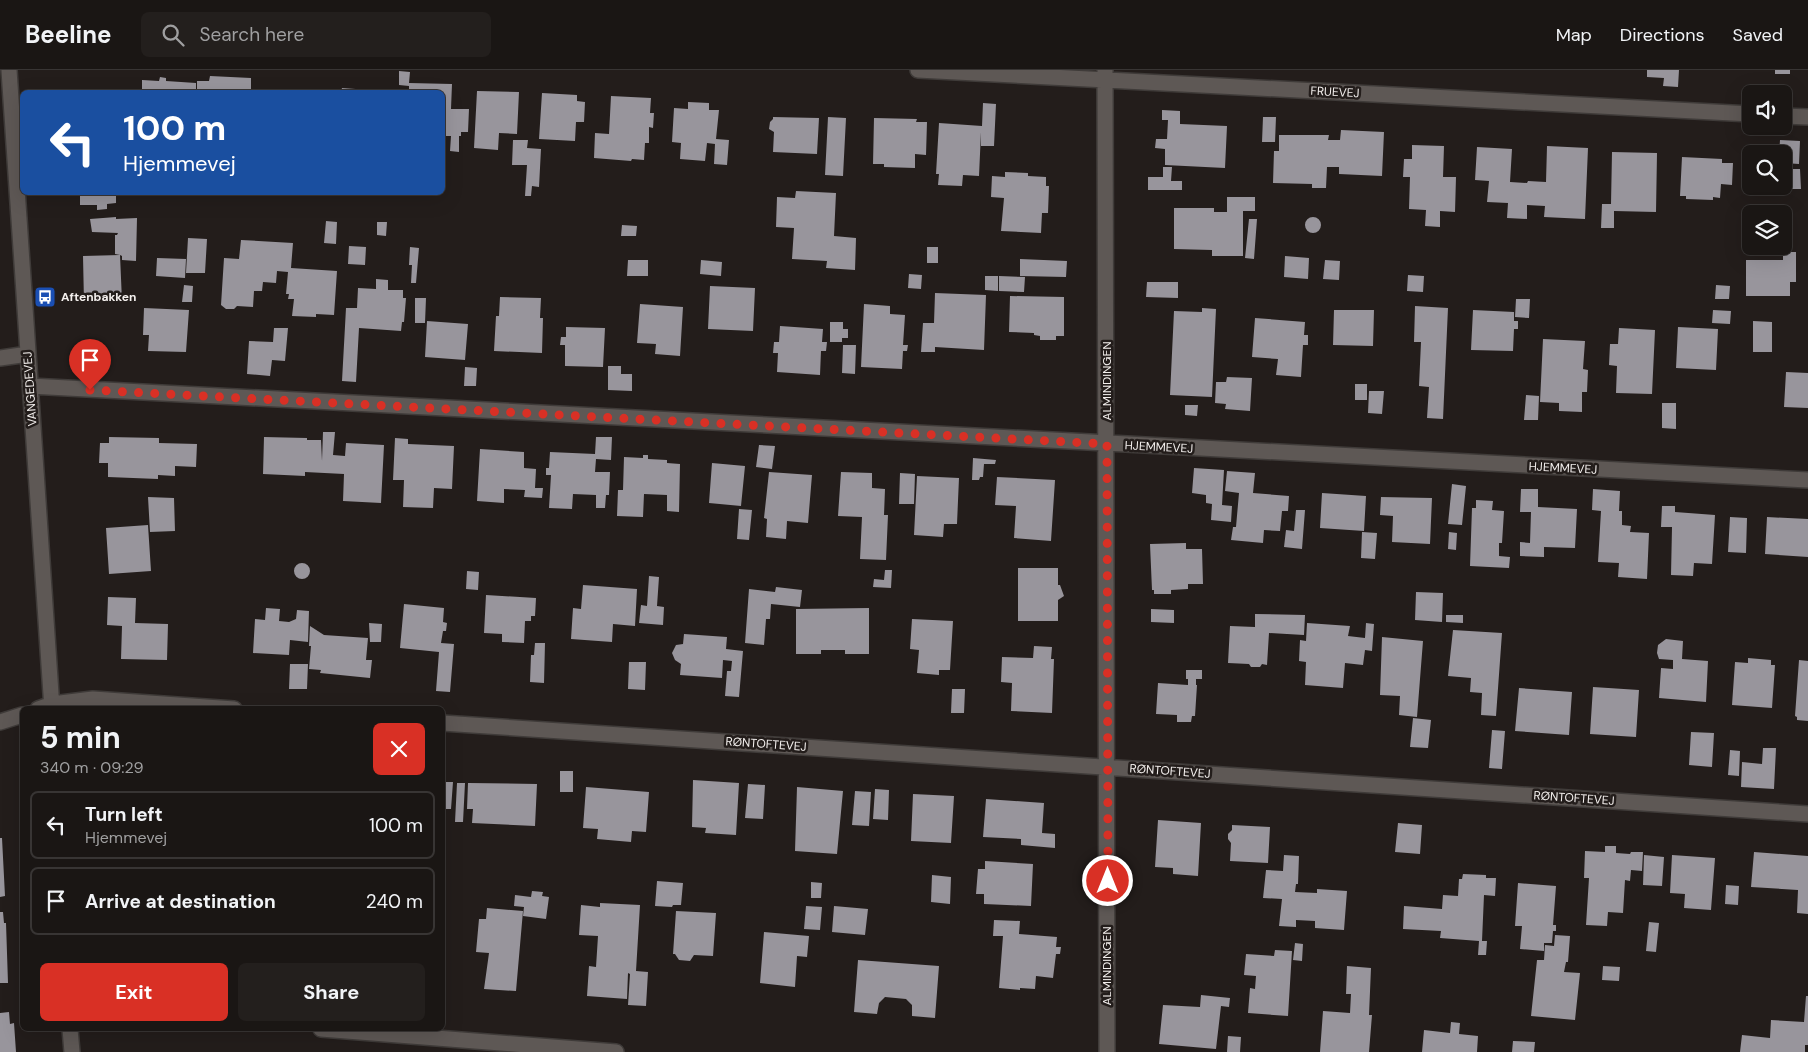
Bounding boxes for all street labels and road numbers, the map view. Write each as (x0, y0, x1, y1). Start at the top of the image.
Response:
street label: FRUEVEJ (1310, 83, 1360, 101)
street label: ALMINDINGEN (1099, 341, 1115, 421)
street label: VANGEDEVEJ (19, 351, 41, 427)
street label: HJEMMEVEJ (1124, 437, 1194, 457)
street label: HJEMMEVEJ (1528, 458, 1598, 478)
street label: RØNTOFTEVEJ (725, 733, 807, 755)
street label: RØNTOFTEVEJ (1129, 760, 1211, 782)
street label: RØNTOFTEVEJ (1533, 787, 1615, 809)
street label: ALMINDINGEN (1099, 926, 1115, 1006)

